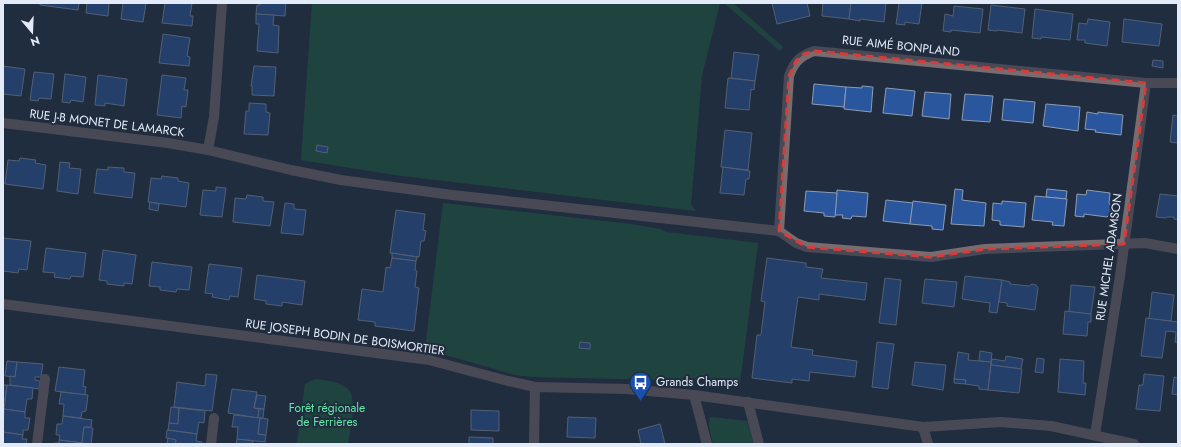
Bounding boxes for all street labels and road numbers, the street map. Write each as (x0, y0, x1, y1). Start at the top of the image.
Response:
street label: RUE AIMÉ BONPLAND (841, 31, 961, 61)
street label: RUE J-B MONET DE LAMARCK (29, 105, 186, 141)
street label: RUE MICHEL ADAMSON (1091, 192, 1127, 322)
street label: RUE JOSEPH BODIN DE BOISMORTIER (244, 314, 446, 360)

